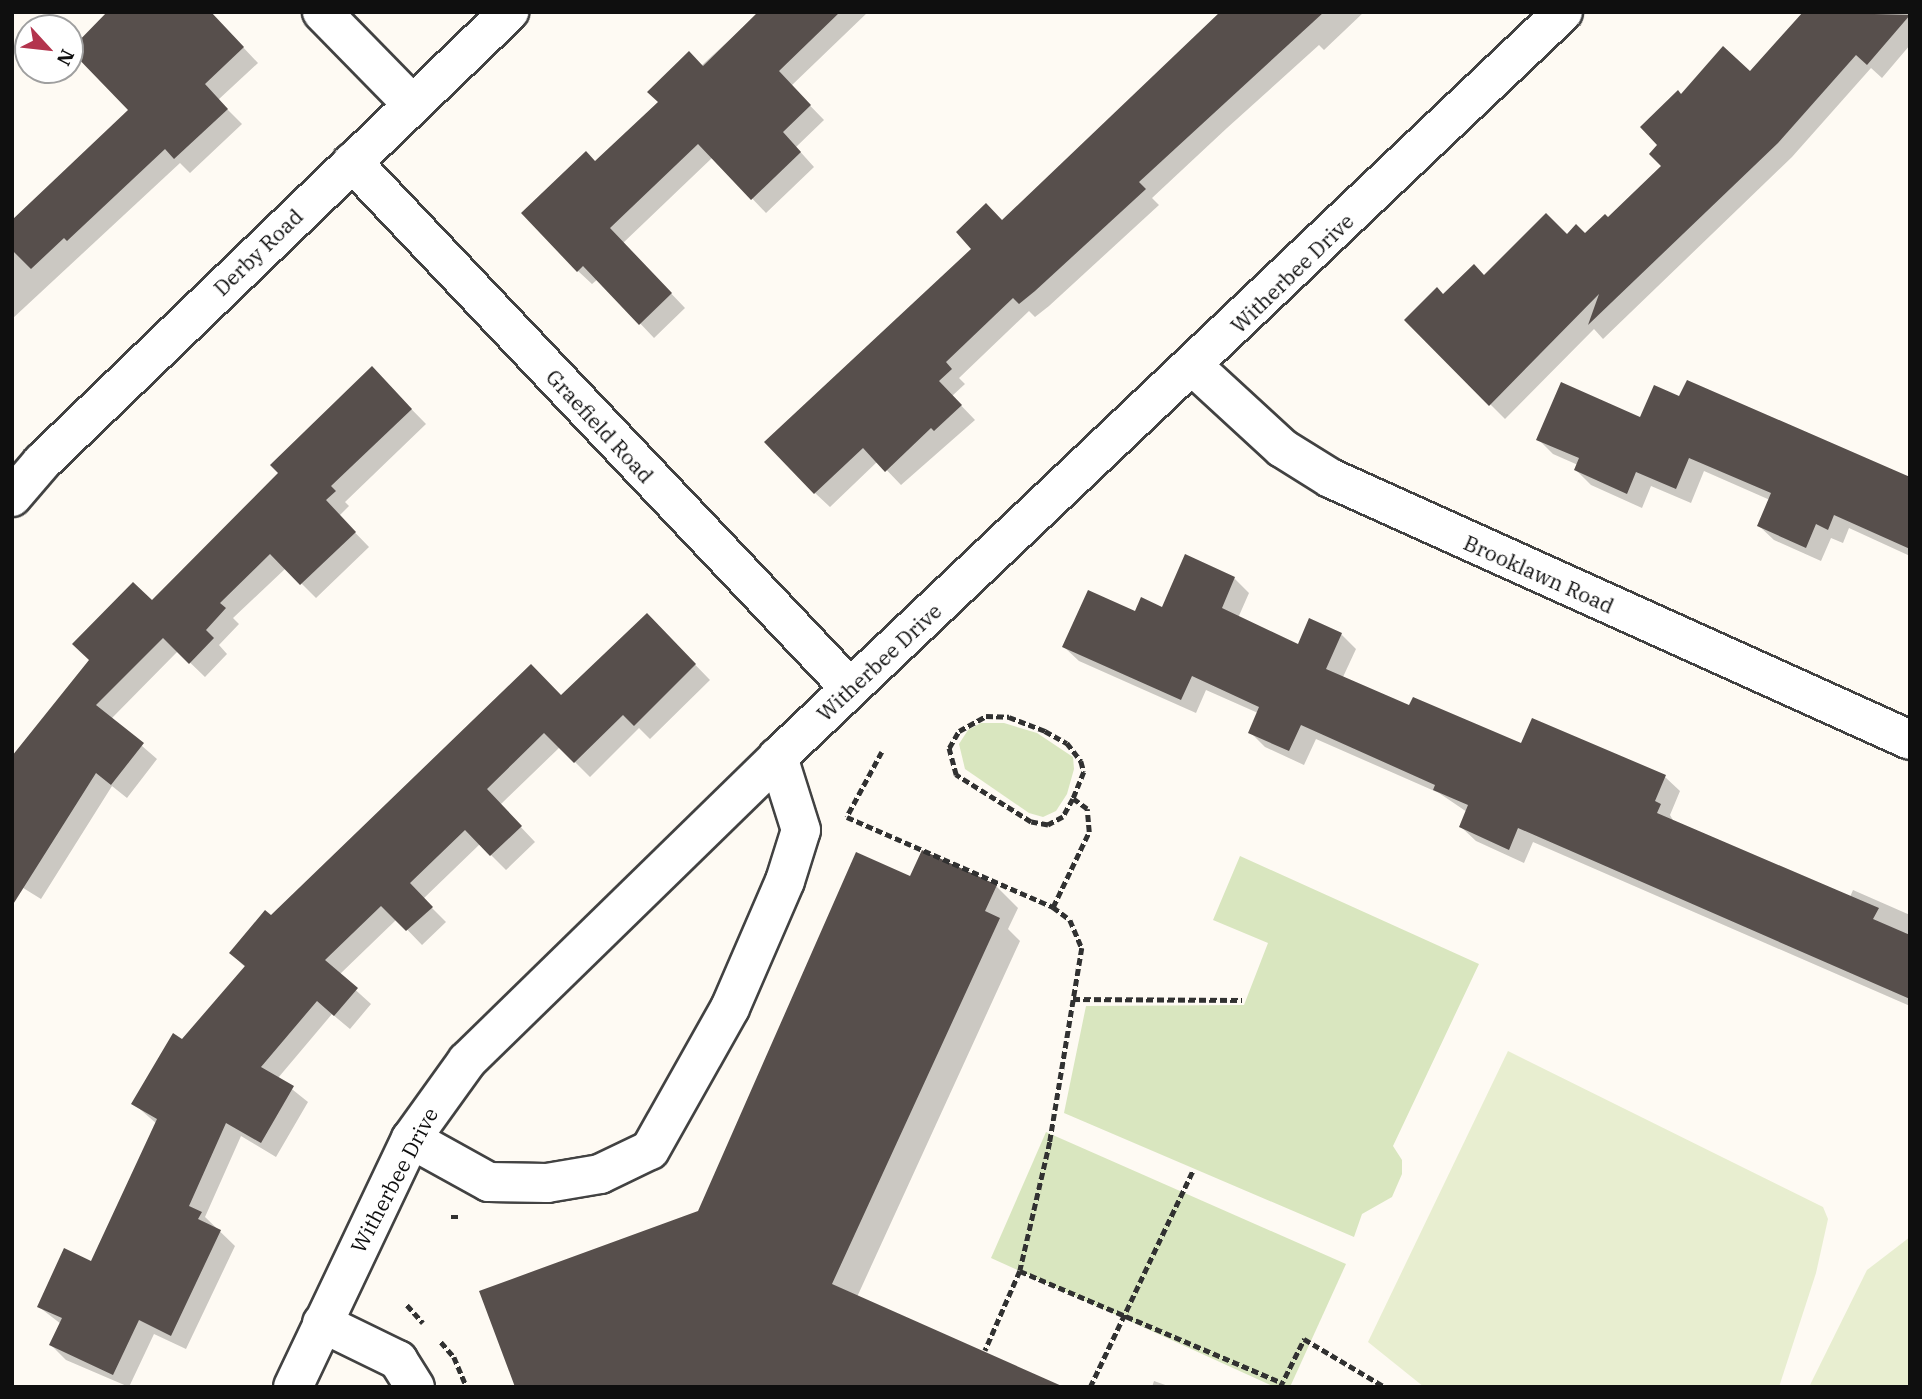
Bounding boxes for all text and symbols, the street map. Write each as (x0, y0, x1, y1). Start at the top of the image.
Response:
north arrow (14, 14, 84, 84)
text: N (52, 45, 80, 70)
street label: Derby Road (208, 203, 308, 301)
street label: Witherbee Drive (1225, 208, 1359, 338)
street label: Graefield Road (541, 364, 659, 488)
street label: Brooklawn Road (1460, 530, 1618, 618)
street label: Witherbee Drive (812, 598, 946, 726)
street label: Witherbee Drive (345, 1103, 443, 1257)

